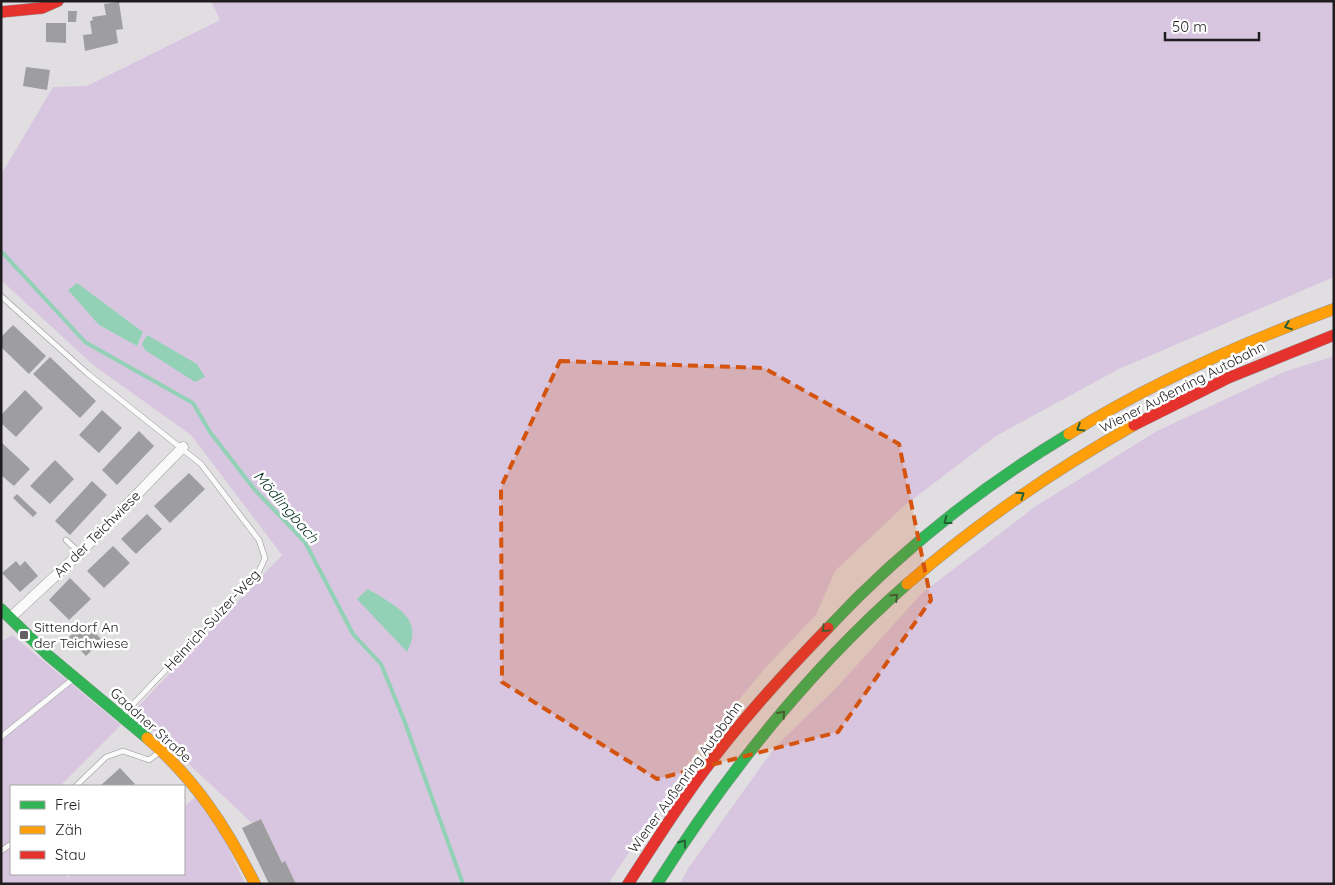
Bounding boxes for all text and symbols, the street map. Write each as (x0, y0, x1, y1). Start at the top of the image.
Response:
scale bar (1165, 10, 1259, 42)
text: 50 m (1172, 17, 1207, 36)
one-way arrow (1284, 320, 1293, 330)
street label: Wiener Außenring Autobahn (1096, 337, 1268, 437)
one-way arrow (1076, 422, 1085, 432)
water label: Mödlingbach (250, 467, 323, 547)
street label: An der Teichwiese (50, 487, 144, 581)
one-way arrow (1015, 492, 1025, 501)
one-way arrow (943, 515, 953, 524)
street label: Heinrich-Sulzer-Weg (160, 565, 264, 675)
one-way arrow (889, 594, 898, 603)
place label: Sittendorf An der Teichwiese (34, 618, 128, 652)
one-way arrow (822, 623, 831, 632)
marker: Sittendorf An der Teichwiese (18, 629, 30, 641)
street label: Gaadner Straße (107, 684, 196, 766)
street label: Wiener Außenring Autobahn (624, 698, 746, 856)
one-way arrow (776, 710, 785, 719)
legend (10, 785, 185, 875)
text: Frei (55, 795, 81, 814)
text: Zäh (55, 820, 82, 839)
one-way arrow (677, 839, 686, 848)
text: Stau (55, 845, 86, 864)

